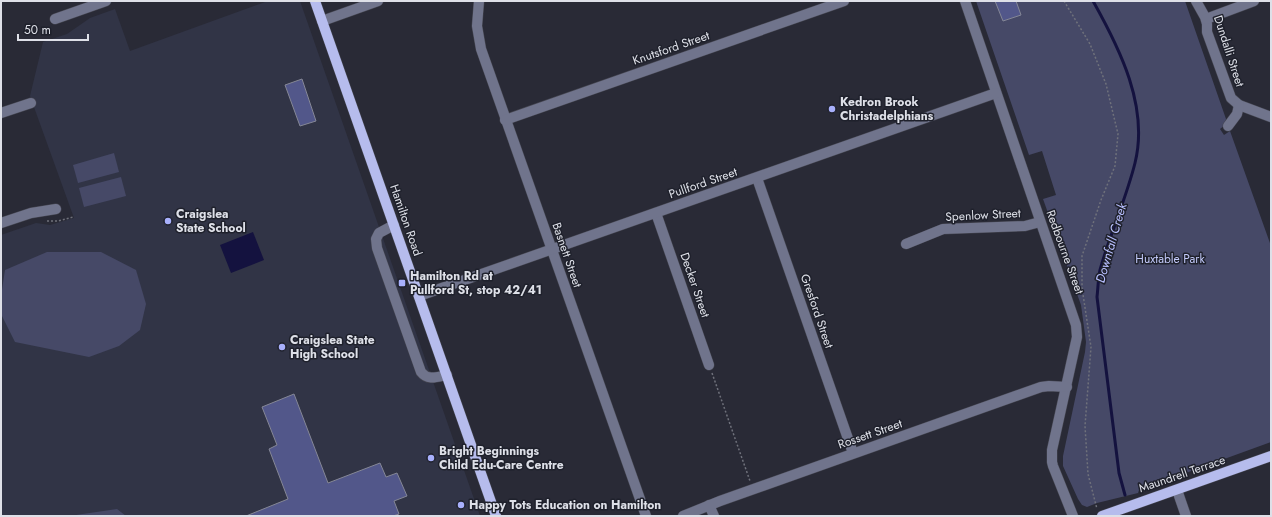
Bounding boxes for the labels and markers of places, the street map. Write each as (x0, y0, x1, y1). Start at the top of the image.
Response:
place label: Kedron Brook Christadelphians (840, 93, 934, 125)
marker: Kedron Brook Christadelphians (827, 104, 837, 114)
place label: Craigslea State School (176, 205, 246, 237)
marker: Craigslea State School (163, 216, 173, 226)
place label: Hamilton Rd at Pullford St, stop 42/41 (410, 267, 542, 299)
marker: Hamilton Rd at Pullford St, stop 42/41 (397, 278, 407, 288)
place label: Craigslea State High School (290, 331, 375, 363)
marker: Craigslea State High School (277, 342, 287, 352)
place label: Bright Beginnings Child Edu-Care Centre (439, 442, 564, 474)
marker: Bright Beginnings Child Edu-Care Centre (426, 453, 436, 463)
place label: Happy Tots Education on Hamilton (469, 496, 661, 514)
marker: Happy Tots Education on Hamilton (456, 500, 466, 510)

